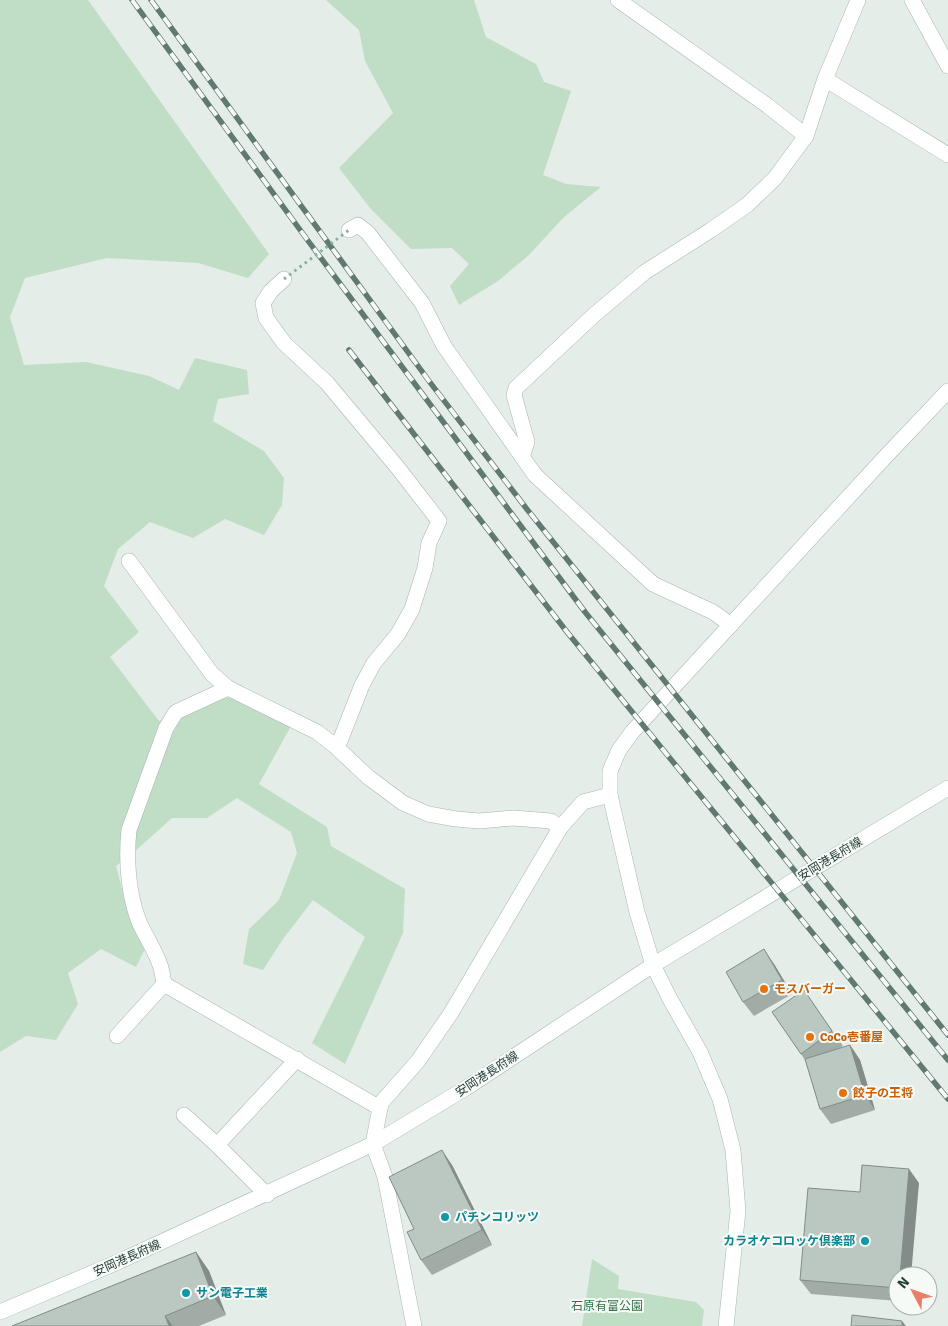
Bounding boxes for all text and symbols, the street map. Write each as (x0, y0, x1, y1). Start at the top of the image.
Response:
street label: 安岡港長府線 (796, 834, 865, 884)
place label: モスバーガー (774, 982, 846, 997)
marker: モスバーガー (758, 983, 770, 995)
place label: CoCo壱番屋 (820, 1030, 883, 1045)
marker: CoCo壱番屋 (804, 1031, 816, 1043)
street label: 安岡港長府線 (453, 1049, 522, 1100)
place label: 餃子の王将 (852, 1086, 913, 1101)
marker: 餃子の王将 (837, 1087, 849, 1099)
place label: パチンコリッツ (455, 1210, 539, 1225)
marker: パチンコリッツ (439, 1211, 451, 1223)
place label: カラオケコロッケ倶楽部 (723, 1234, 855, 1249)
marker: カラオケコロッケ倶楽部 (859, 1235, 871, 1247)
street label: 安岡港長府線 (91, 1237, 163, 1280)
north arrow (888, 1266, 938, 1316)
text: N (894, 1274, 913, 1292)
place label: サン電子工業 (196, 1286, 268, 1301)
marker: サン電子工業 (180, 1287, 192, 1299)
park label: 石原有富公園 (571, 1299, 643, 1314)

